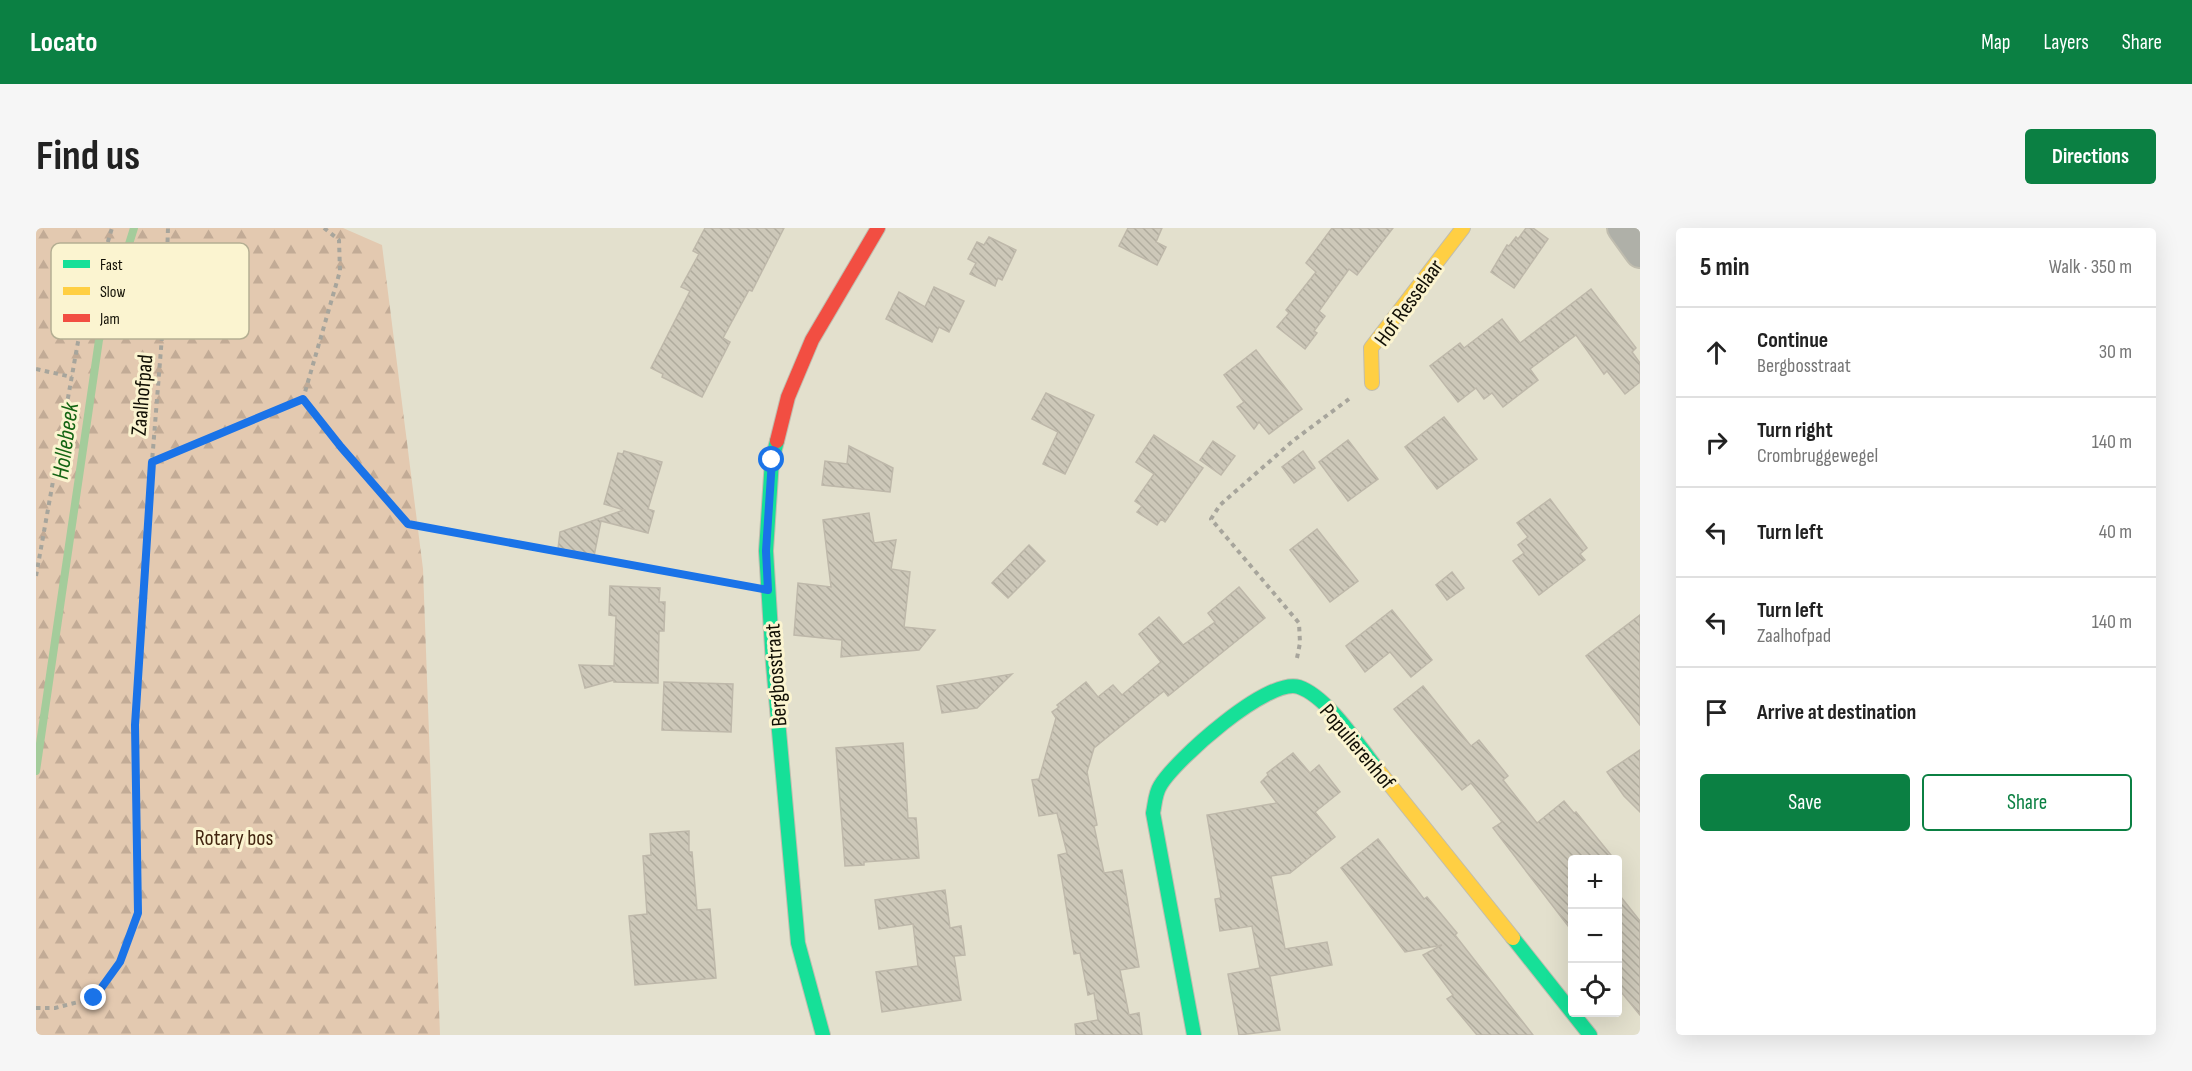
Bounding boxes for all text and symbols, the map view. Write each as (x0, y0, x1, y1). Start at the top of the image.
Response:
text: Locato (30, 26, 97, 59)
text: Map (1981, 30, 2010, 55)
text: Layers (2043, 30, 2089, 55)
text: Share (2122, 30, 2162, 55)
button: Directions (2025, 129, 2156, 184)
text: Find us (36, 131, 140, 182)
legend (51, 243, 249, 339)
text: 5 min (1700, 252, 1750, 283)
street label: Hof Resselaar (1369, 254, 1450, 352)
text: Walk · 350 m (2049, 255, 2132, 279)
text: Fast (100, 256, 123, 275)
text: Slow (100, 283, 125, 302)
text: Jam (99, 310, 120, 329)
text: Continue (1757, 327, 1828, 354)
icon: ahead (1700, 336, 1733, 369)
text: 30 m (2099, 340, 2132, 364)
street label: Zaalhofpad (125, 353, 159, 437)
text: Bergbosstraat (1757, 354, 1851, 378)
water label: Hollebeek (46, 400, 85, 481)
text: Turn right (1757, 417, 1833, 444)
icon: right (1700, 426, 1733, 459)
text: 140 m (2092, 430, 2132, 454)
text: Crombruggewegel (1757, 444, 1878, 468)
route start (758, 446, 784, 472)
icon: left (1700, 516, 1733, 549)
text: Turn left (1757, 519, 1823, 546)
text: 40 m (2099, 520, 2132, 544)
text: Turn left (1757, 597, 1823, 624)
icon: left (1700, 606, 1733, 639)
text: 140 m (2092, 610, 2132, 634)
street label: Bergbosstraat (759, 622, 794, 727)
text: Zaalhofpad (1757, 624, 1831, 648)
icon: arrive (1700, 696, 1733, 729)
street label: Populierenhof (1313, 699, 1401, 796)
text: Arrive at destination (1757, 699, 1916, 726)
button: Save (1700, 774, 1910, 831)
button: Share (1922, 774, 2132, 831)
park label: Rotary bos (195, 825, 273, 852)
map controls (1568, 855, 1622, 1017)
button: + (1568, 855, 1622, 909)
button: − (1568, 909, 1622, 963)
button: locate (1568, 963, 1622, 1017)
route end (80, 984, 106, 1010)

